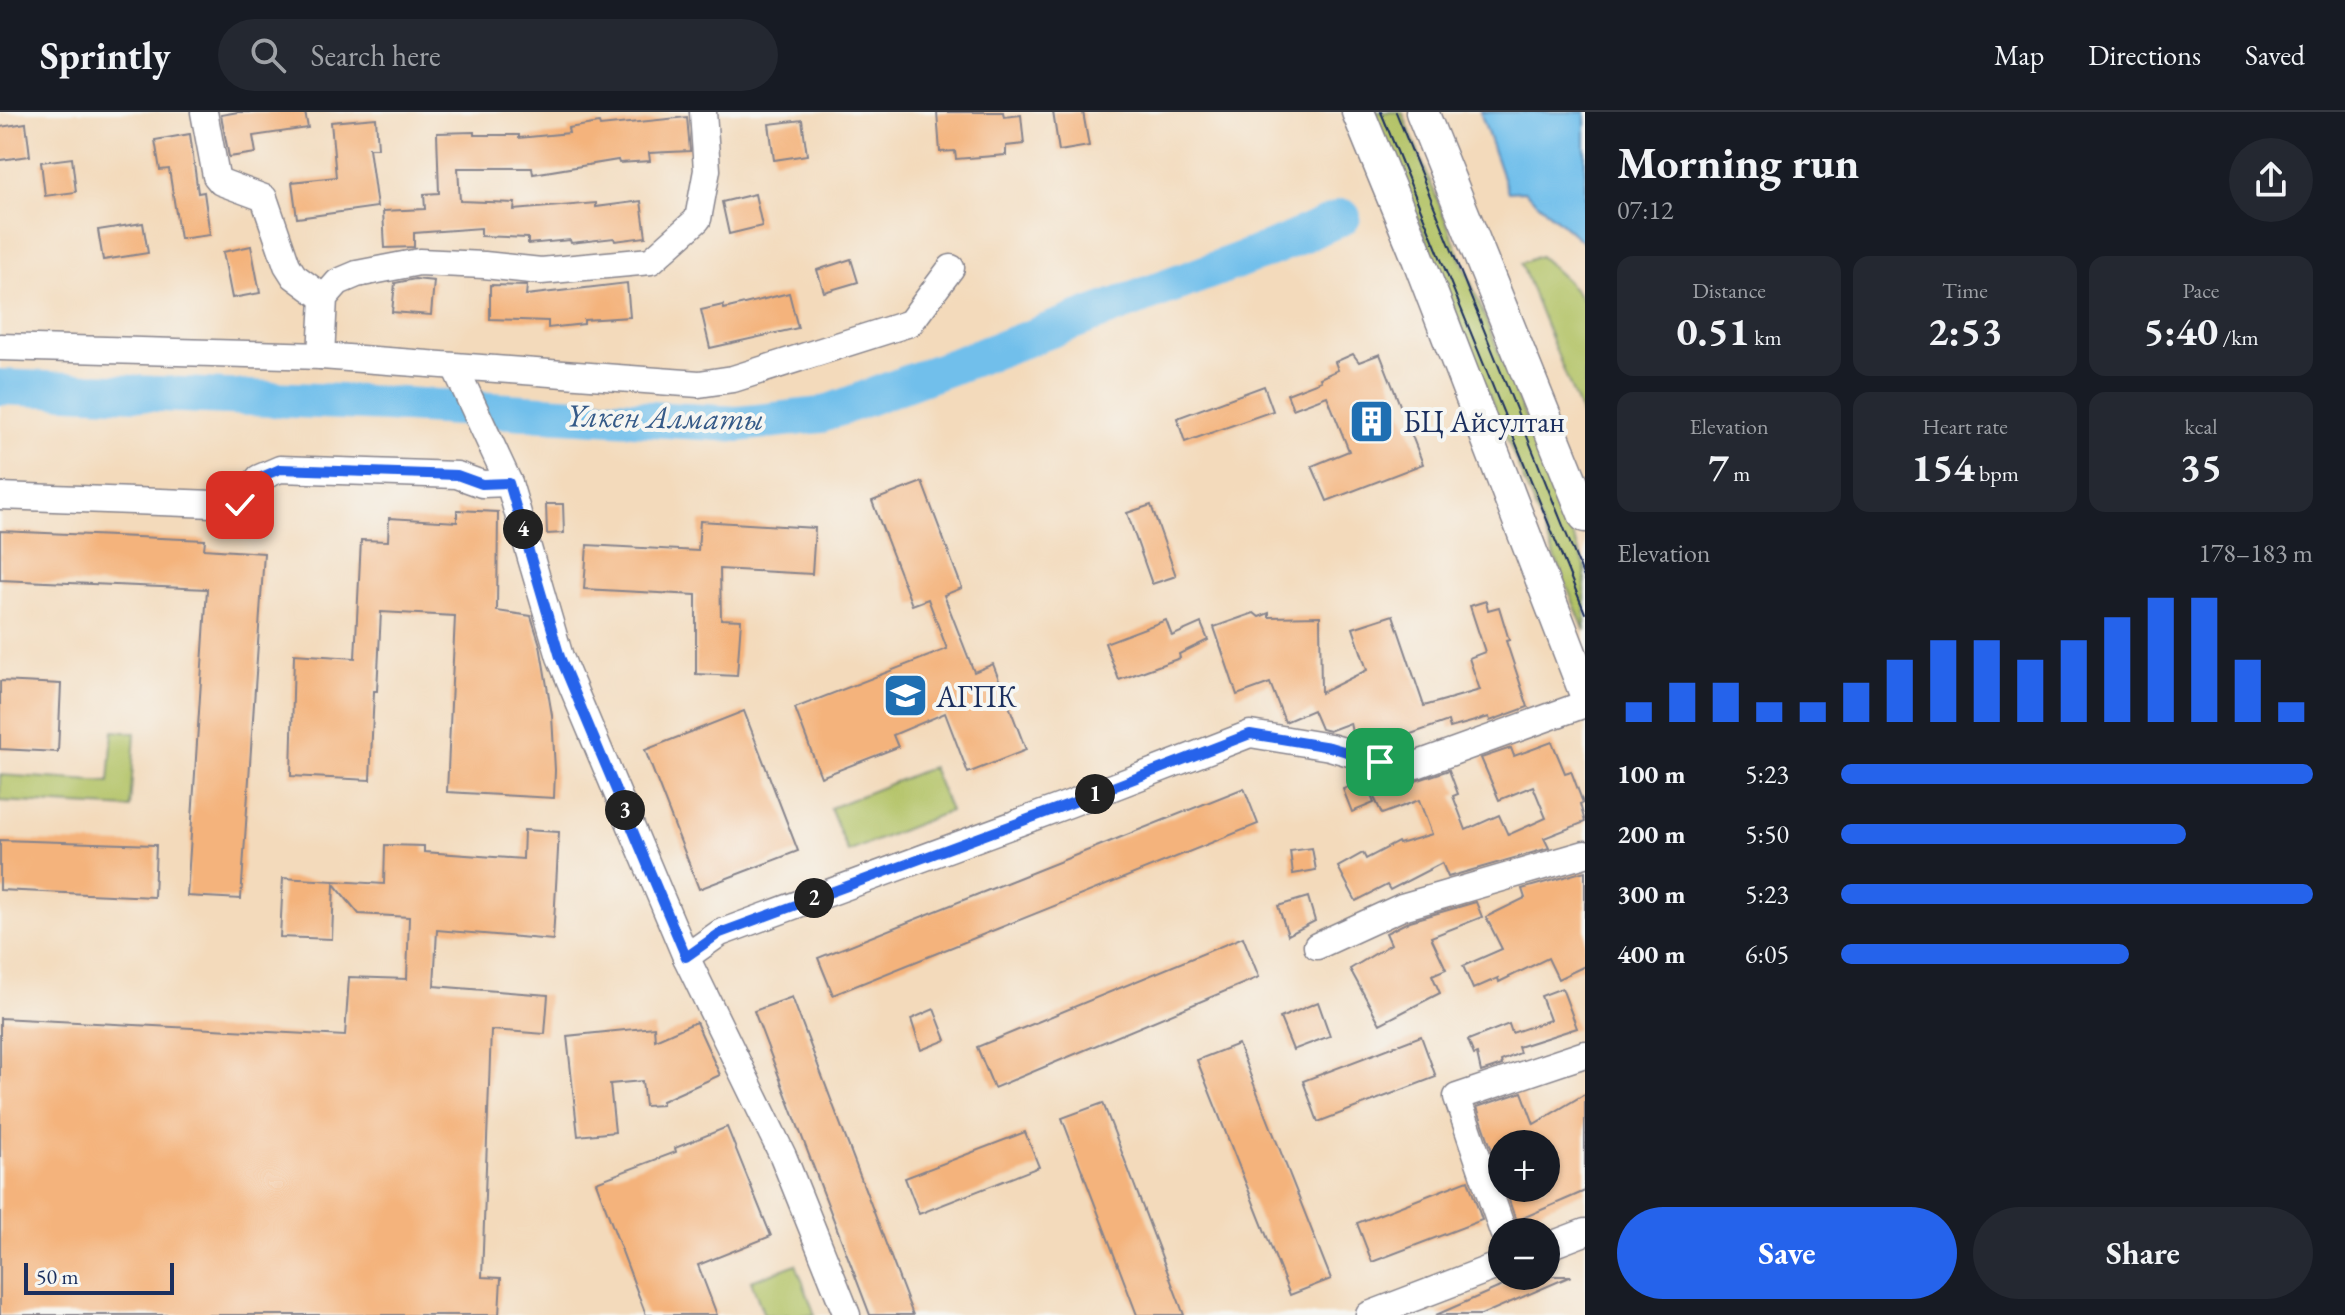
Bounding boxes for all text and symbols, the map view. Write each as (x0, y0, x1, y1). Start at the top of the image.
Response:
search box (218, 19, 778, 91)
text: Sprintly (40, 31, 170, 80)
icon: search (246, 33, 290, 77)
text: Search here (310, 36, 441, 75)
text: Map (1994, 37, 2044, 73)
text: Directions (2088, 37, 2201, 73)
text: Saved (2245, 37, 2305, 73)
text: Morning run (1617, 134, 1859, 191)
button: share (2229, 138, 2313, 222)
text: 07:12 (1617, 193, 1673, 227)
text: Distance (1692, 276, 1766, 305)
text: Time (1942, 276, 1988, 305)
text: Pace (2183, 276, 2219, 305)
text: 0.51 (1676, 305, 1750, 357)
text: 2:53 (1928, 305, 2002, 357)
text: 5:40 (2143, 305, 2218, 357)
text: km (1750, 323, 1782, 352)
text: /km (2218, 323, 2259, 352)
water label: Үлкен Алматы (566, 394, 764, 440)
building icon: БЦ Айсултан (1348, 397, 1396, 445)
place label: БЦ Айсултан (1403, 402, 1565, 441)
text: Elevation (1689, 412, 1769, 441)
text: Heart rate (1922, 412, 2008, 441)
text: kcal (2184, 412, 2218, 441)
text: 7 (1708, 441, 1729, 493)
text: 154 (1911, 441, 1975, 493)
text: 35 (2180, 441, 2222, 493)
text: m (1729, 459, 1750, 488)
text: bpm (1975, 459, 2019, 488)
pin (206, 471, 274, 539)
icon: check (218, 483, 262, 527)
pin: 4 (503, 509, 543, 549)
text: 4 (517, 514, 529, 543)
text: Elevation (1617, 536, 1711, 570)
text: 178–183 m (2198, 536, 2313, 570)
school or university icon: АГПК (881, 672, 929, 720)
place label: АГПК (935, 677, 1017, 716)
pin (1346, 728, 1414, 796)
icon: arrive (1358, 740, 1402, 784)
text: 100 m (1617, 757, 1685, 791)
text: 5:23 (1745, 757, 1789, 791)
pin: 1 (1075, 774, 1115, 814)
text: 1 (1089, 779, 1101, 808)
pin: 3 (605, 790, 645, 830)
text: 3 (619, 795, 631, 824)
text: 200 m (1617, 817, 1685, 851)
text: 5:50 (1745, 817, 1789, 851)
text: 300 m (1617, 877, 1685, 911)
text: 5:23 (1745, 877, 1789, 911)
pin: 2 (794, 878, 834, 918)
text: 2 (808, 883, 820, 912)
text: 400 m (1617, 937, 1685, 971)
text: 6:05 (1745, 937, 1789, 971)
map controls (1488, 1130, 1560, 1290)
button: + (1488, 1130, 1560, 1202)
button: Save (1617, 1207, 1957, 1299)
button: Share (1973, 1207, 2313, 1299)
button: − (1488, 1218, 1560, 1290)
scale bar (24, 1259, 174, 1295)
text: 50 m (36, 1262, 79, 1291)

